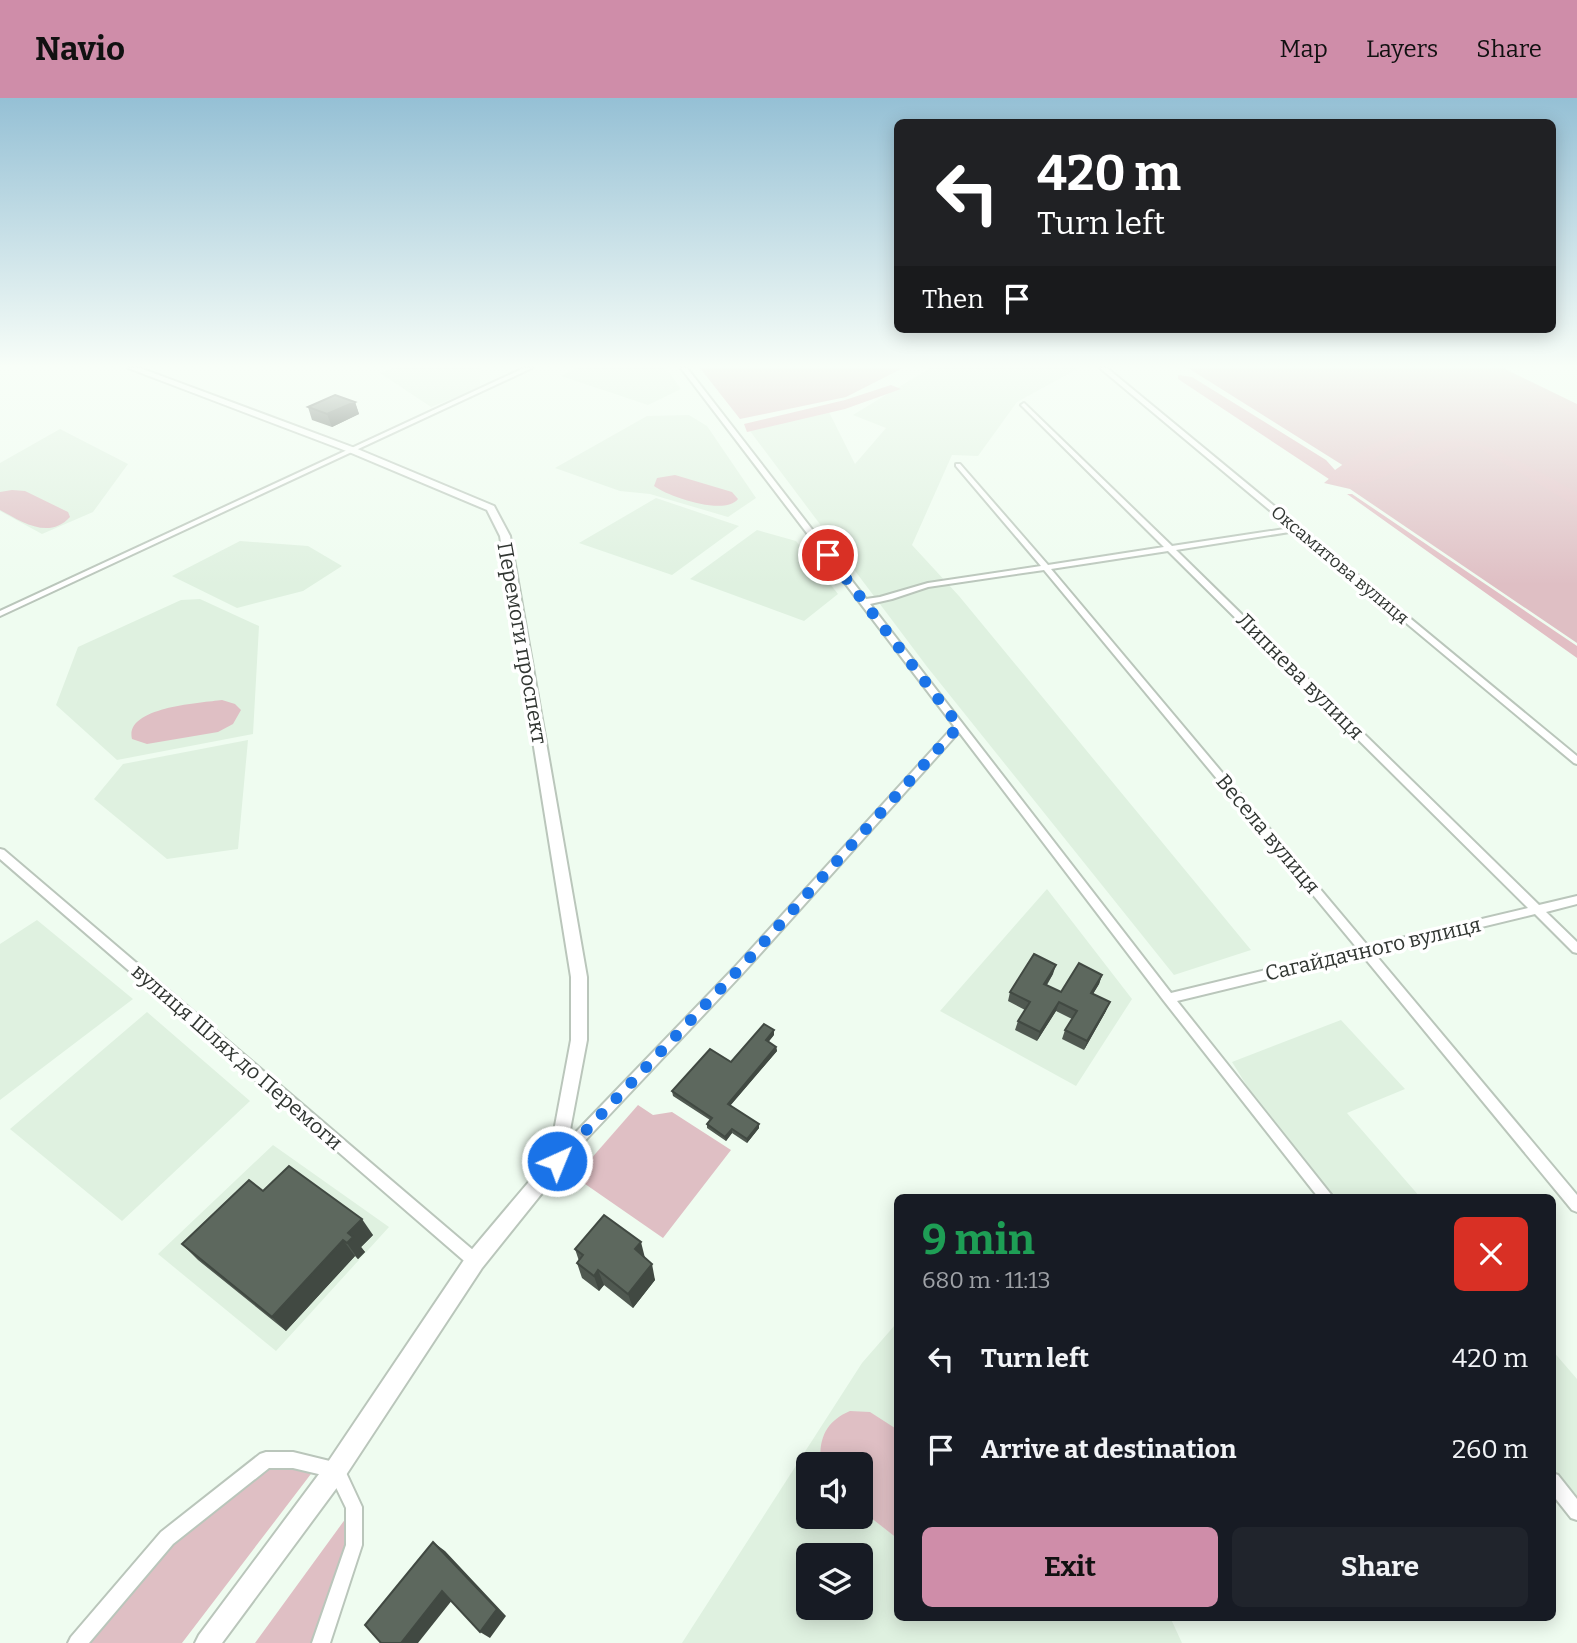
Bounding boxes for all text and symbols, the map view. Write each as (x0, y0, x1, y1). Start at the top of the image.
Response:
text: Navio (35, 29, 125, 69)
text: Map (1280, 35, 1328, 63)
text: Layers (1366, 35, 1438, 63)
text: Share (1476, 35, 1542, 63)
text: 420 m (1037, 144, 1181, 203)
icon: left (922, 147, 1013, 238)
text: Turn left (1037, 204, 1165, 242)
icon: arrive (998, 280, 1036, 318)
text: Then (922, 284, 984, 315)
street label: Оксамитова вулиця (1267, 501, 1413, 629)
pin (798, 525, 858, 585)
icon: arrive (809, 536, 847, 574)
street label: Перемоги проспект (491, 540, 553, 746)
street label: Липнева вулиця (1231, 607, 1369, 745)
street label: Весела вулиця (1210, 769, 1326, 899)
street label: Сагайдачного вулиця (1263, 912, 1483, 986)
street label: вулиця Шлях до Перемоги (126, 958, 348, 1156)
position arrow (520, 1124, 594, 1198)
text: 9 min (922, 1215, 1035, 1265)
button: close (1454, 1217, 1528, 1291)
text: 680 m · 11:13 (922, 1266, 1051, 1294)
icon: left (922, 1340, 960, 1378)
text: Turn left (981, 1343, 1089, 1374)
text: 420 m (1452, 1343, 1528, 1374)
icon: arrive (922, 1431, 960, 1469)
text: Arrive at destination (981, 1434, 1236, 1465)
text: 260 m (1452, 1434, 1528, 1465)
map controls (796, 1452, 873, 1620)
button: sound (796, 1452, 873, 1529)
button: Exit (922, 1527, 1218, 1607)
button: Share (1232, 1527, 1528, 1607)
button: layers (796, 1543, 873, 1620)

